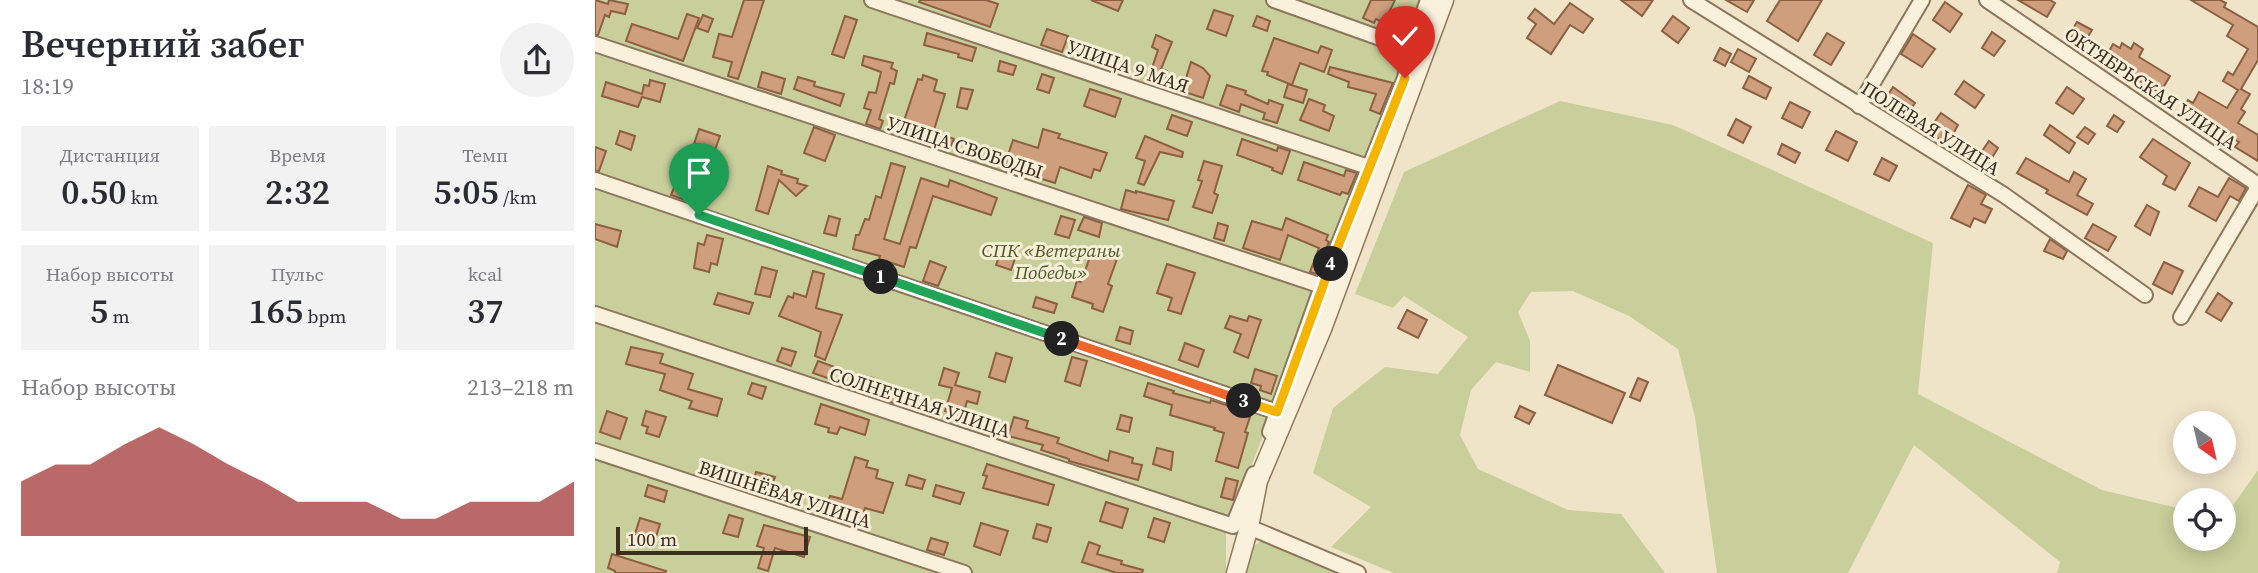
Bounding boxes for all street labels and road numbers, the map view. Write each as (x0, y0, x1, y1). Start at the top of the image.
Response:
street label: ОКТЯБРЬСКАЯ УЛИЦА (2060, 21, 2243, 156)
street label: УЛИЦА 9 МАЯ (1064, 33, 1192, 99)
street label: ПОЛЕВАЯ УЛИЦА (1857, 75, 2006, 181)
street label: УЛИЦА СВОБОДЫ (883, 109, 1047, 185)
street label: СОЛНЕЧНАЯ УЛИЦА (826, 360, 1014, 444)
street label: ВИШНЁВАЯ УЛИЦА (695, 454, 875, 534)

